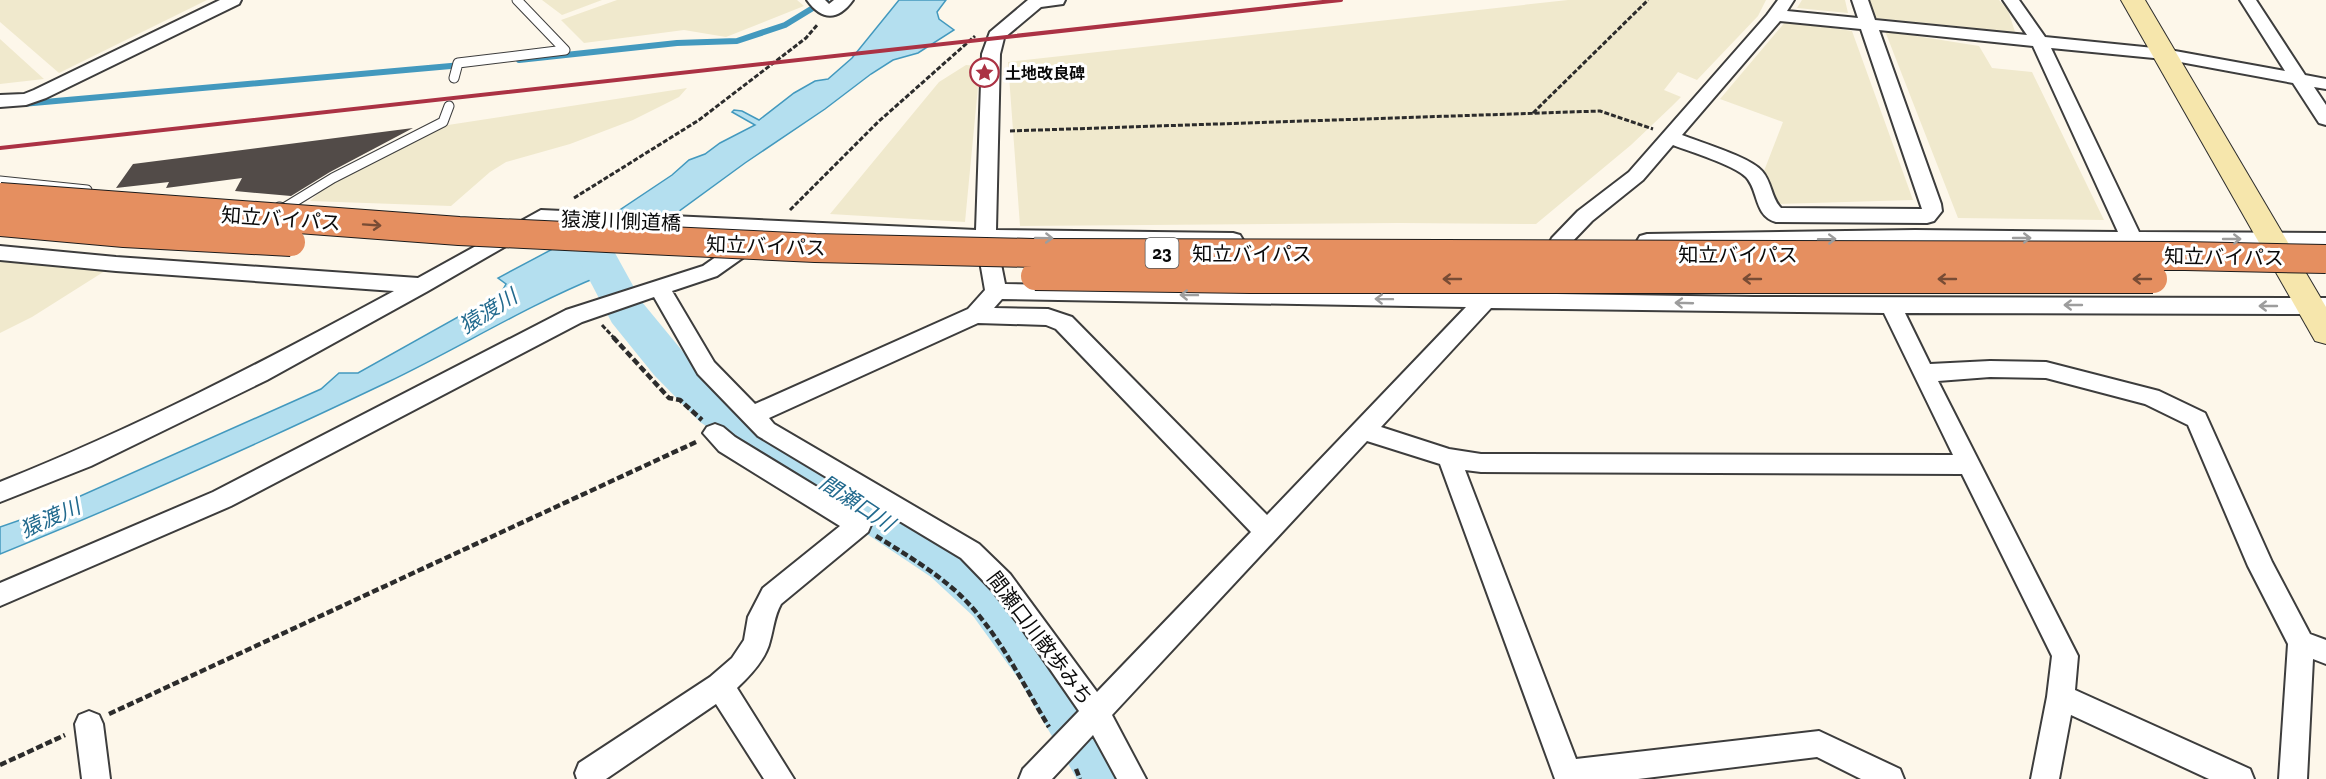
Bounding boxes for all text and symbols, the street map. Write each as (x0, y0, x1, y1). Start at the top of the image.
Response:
place icon: 土地改良碑 (968, 57, 1000, 89)
place label: 土地改良碑 (1005, 64, 1085, 83)
street label: 知立バイパス (221, 203, 341, 235)
street label: 猿渡川側道橋 (561, 207, 681, 235)
one-way arrow (362, 220, 382, 231)
street label: 知立バイパス (706, 232, 826, 260)
one-way arrow (1034, 232, 1054, 244)
one-way arrow (2012, 232, 2032, 244)
one-way arrow (1817, 233, 1837, 244)
one-way arrow (2222, 233, 2242, 245)
road number: 23 (1146, 238, 1178, 268)
street label: 知立バイパス (1192, 242, 1312, 266)
street label: 知立バイパス (1678, 243, 1798, 267)
street label: 知立バイパス (2164, 244, 2284, 270)
one-way arrow (1442, 273, 1462, 285)
one-way arrow (1742, 273, 1762, 285)
one-way arrow (1937, 273, 1957, 285)
one-way arrow (2132, 273, 2152, 285)
water label: 猿渡川 (455, 283, 523, 338)
one-way arrow (1180, 289, 1200, 301)
one-way arrow (1375, 293, 1395, 305)
one-way arrow (1675, 297, 1695, 308)
one-way arrow (2063, 299, 2083, 311)
one-way arrow (2258, 300, 2278, 312)
water label: 間瀬口川 (815, 470, 901, 537)
water label: 猿渡川 (16, 493, 86, 542)
street label: 間瀬口川散歩みち (982, 567, 1098, 709)

